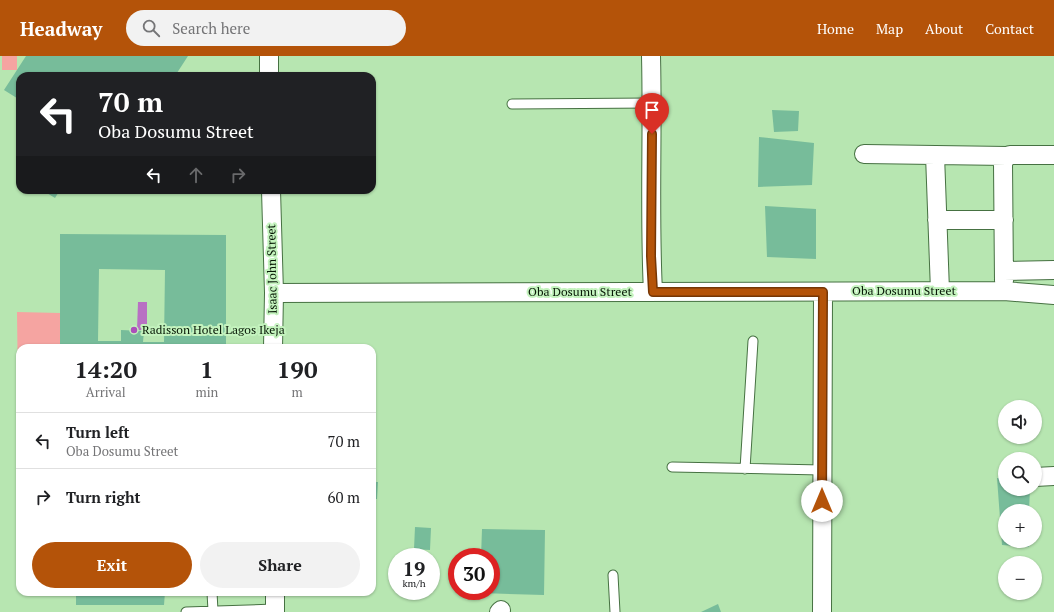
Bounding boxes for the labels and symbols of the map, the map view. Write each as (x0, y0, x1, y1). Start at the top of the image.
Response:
pin (635, 93, 669, 134)
street label: Isaac John Street (263, 223, 280, 314)
street label: Oba Dosumu Street (852, 283, 956, 298)
street label: Oba Dosumu Street (528, 284, 632, 299)
place label: Radisson Hotel Lagos Ikeja (142, 322, 285, 337)
marker: Radisson Hotel Lagos Ikeja (129, 325, 139, 335)
position arrow (801, 480, 843, 522)
speed limit sign: 30 (448, 548, 500, 600)

